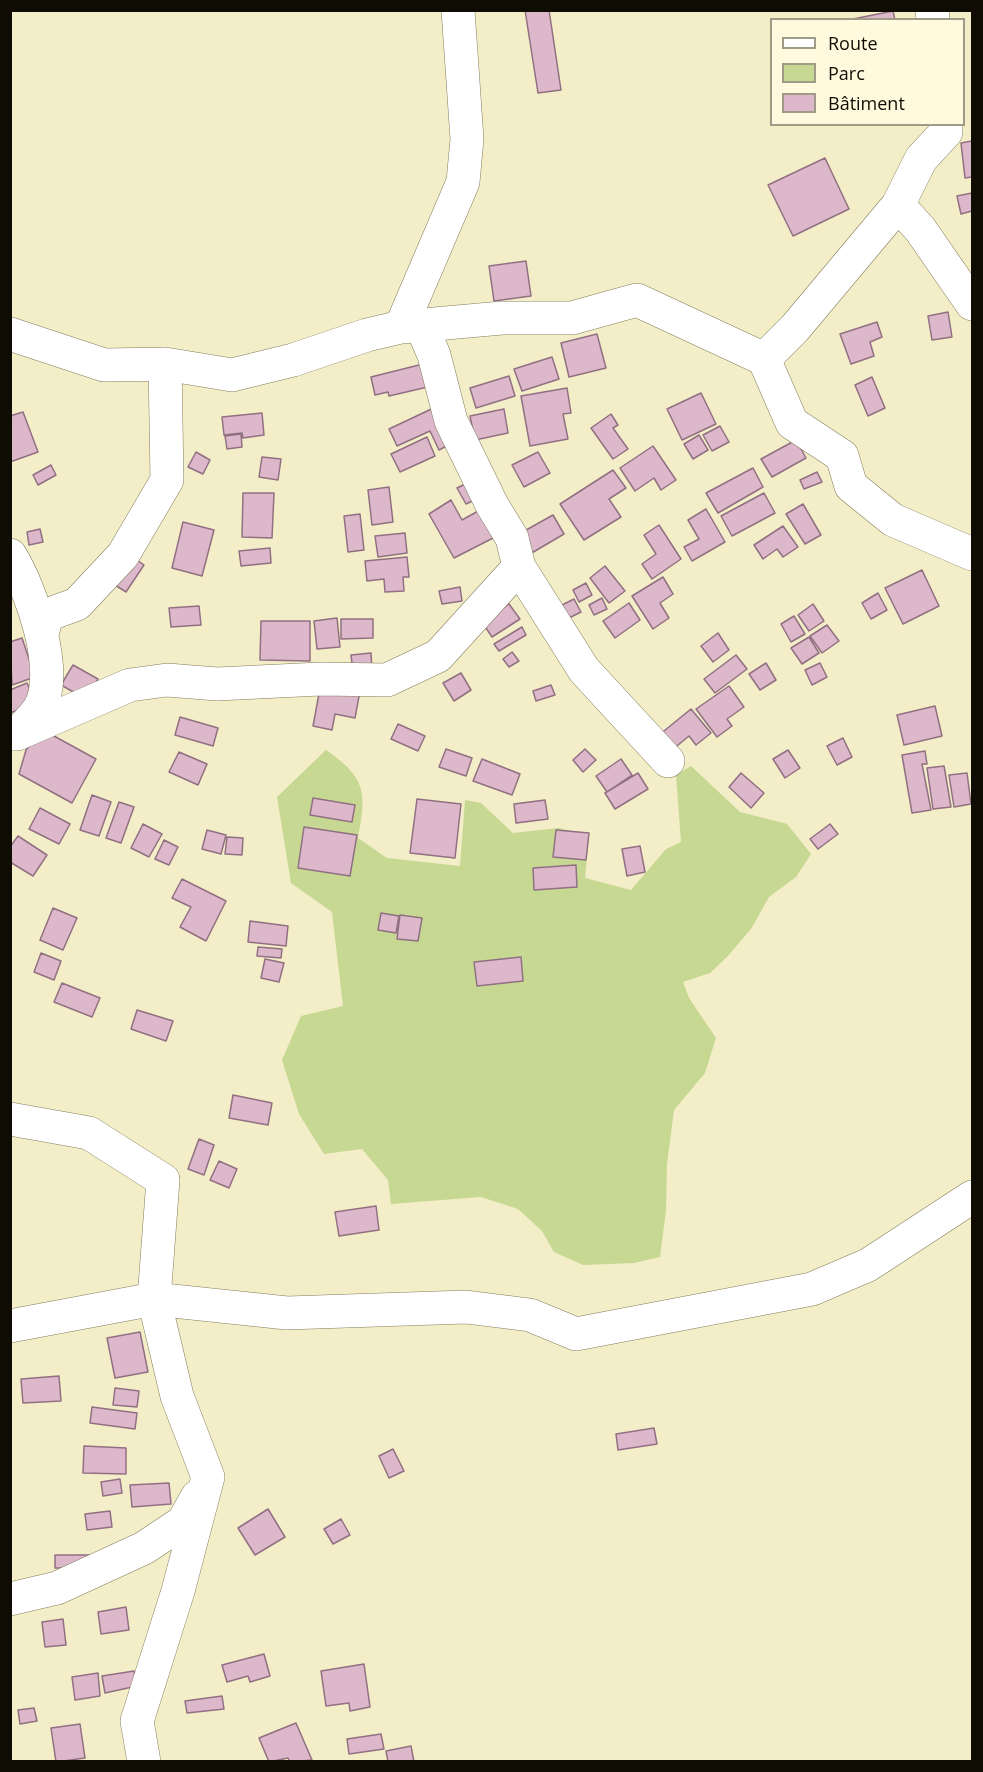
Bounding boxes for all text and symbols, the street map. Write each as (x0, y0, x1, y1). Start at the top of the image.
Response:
legend (770, 18, 965, 126)
text: Route (828, 31, 878, 55)
text: Parc (828, 61, 865, 85)
text: Bâtiment (828, 91, 905, 115)

